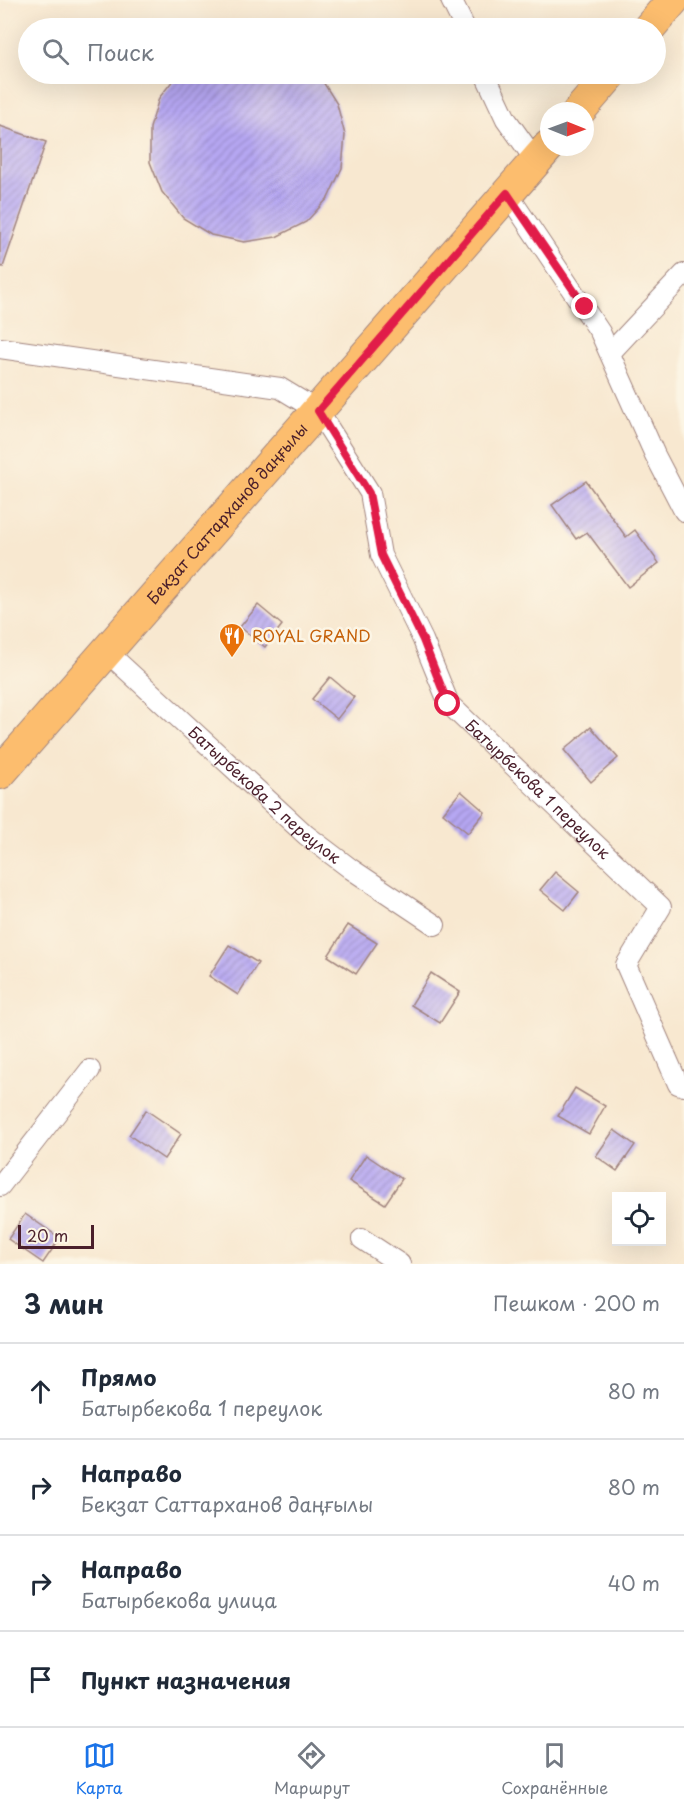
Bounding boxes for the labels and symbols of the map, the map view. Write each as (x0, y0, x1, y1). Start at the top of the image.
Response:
north arrow (540, 102, 594, 156)
route end (571, 293, 597, 319)
street label: Бекзат Саттарханов даңғылы (140, 417, 313, 609)
restaurant icon: ROYAL GRAND (217, 621, 247, 659)
place label: ROYAL GRAND (252, 623, 371, 647)
route start (434, 690, 460, 716)
street label: Батырбекова 1 переулок (460, 713, 617, 864)
street label: Батырбекова 2 переулок (183, 720, 347, 869)
scale bar (18, 1222, 94, 1250)

